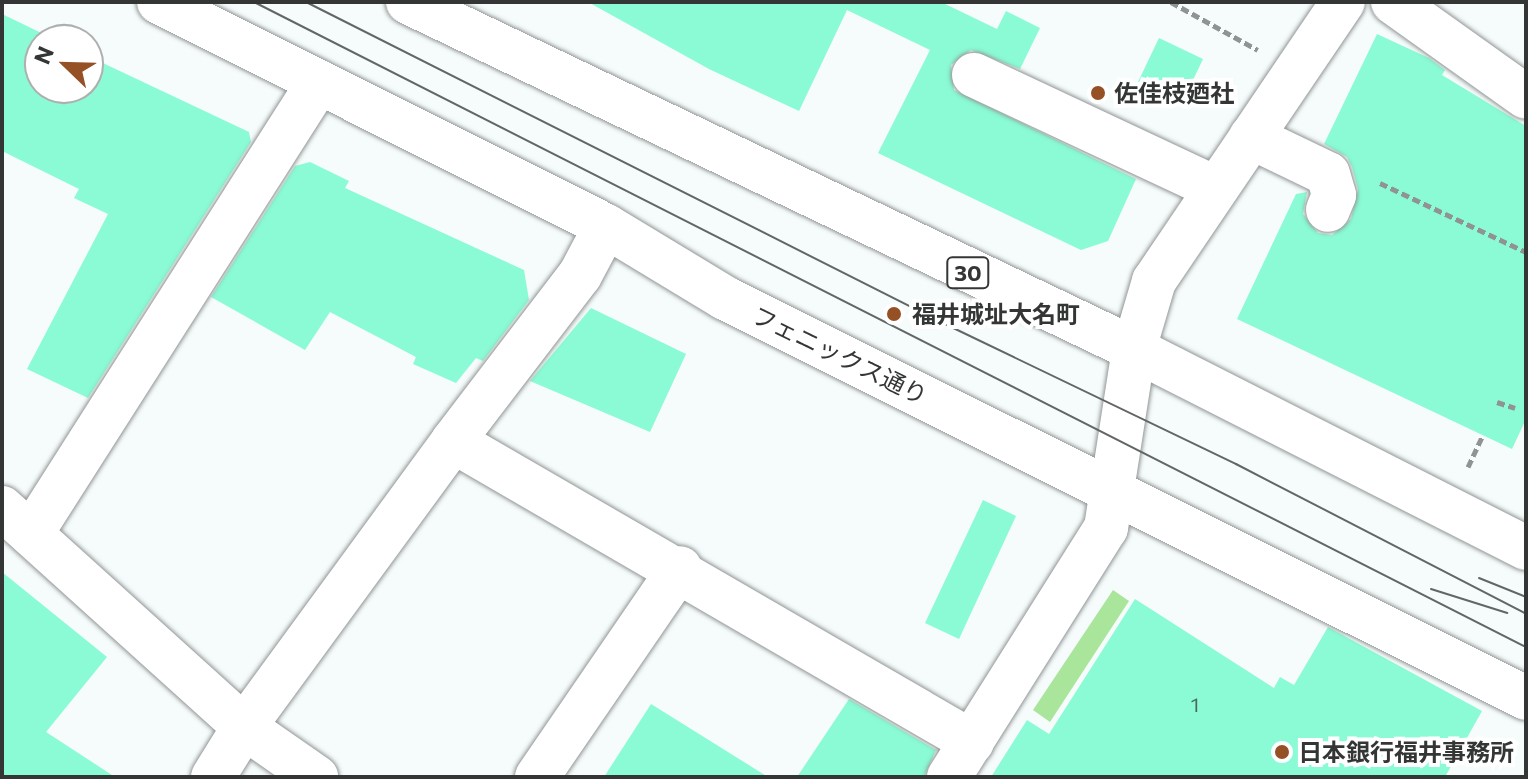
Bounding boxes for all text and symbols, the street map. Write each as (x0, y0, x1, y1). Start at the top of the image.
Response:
north arrow (24, 24, 104, 104)
text: N (28, 42, 59, 68)
place label: 佐佳枝廼社 (1114, 79, 1234, 107)
marker: 佐佳枝廼社 (1089, 84, 1107, 102)
road number: 30 (946, 255, 990, 291)
street label: フェニックス通り (747, 300, 933, 410)
place label: 福井城址大名町 (912, 300, 1080, 328)
marker: 福井城址大名町 (883, 303, 905, 325)
house number: 1 (1191, 692, 1199, 716)
place label: 日本銀行福井事務所 (1298, 738, 1514, 766)
marker: 日本銀行福井事務所 (1273, 743, 1291, 761)

